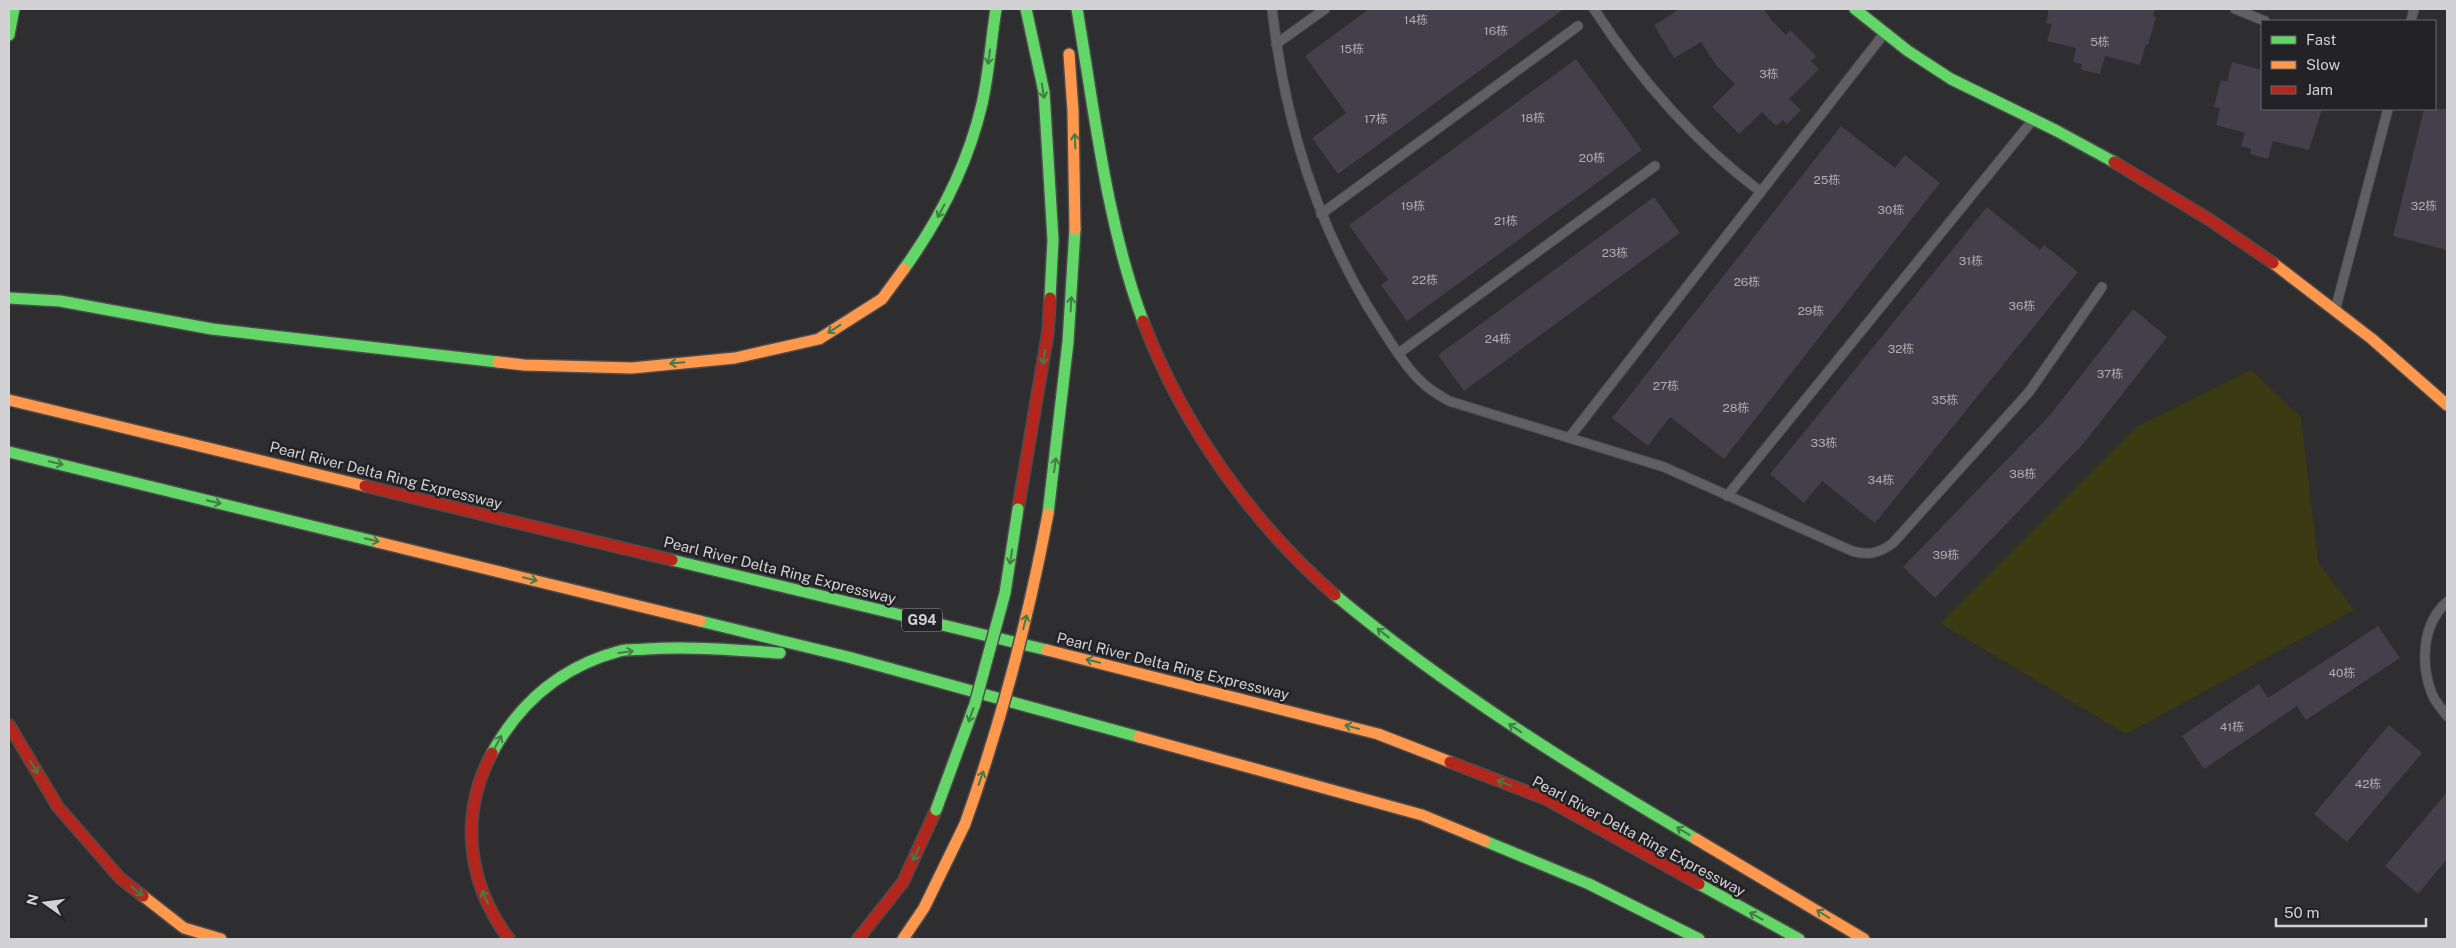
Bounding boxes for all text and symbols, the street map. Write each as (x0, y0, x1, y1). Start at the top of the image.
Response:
house number: 14栋 (1404, 13, 1428, 27)
legend (2261, 20, 2436, 110)
house number: 16栋 (1484, 24, 1508, 38)
text: Fast (2306, 31, 2336, 48)
house number: 5栋 (2090, 35, 2110, 49)
house number: 15栋 (1340, 42, 1364, 56)
one-way arrow (984, 49, 994, 65)
text: Slow (2306, 56, 2341, 73)
house number: 3栋 (1759, 67, 1779, 81)
text: Jam (2306, 81, 2333, 98)
one-way arrow (1038, 82, 1048, 98)
house number: 18栋 (1521, 111, 1545, 125)
house number: 17栋 (1364, 112, 1388, 126)
one-way arrow (1070, 134, 1080, 150)
house number: 20栋 (1579, 151, 1605, 165)
house number: 25栋 (1814, 173, 1840, 187)
house number: 19栋 (1401, 199, 1425, 213)
house number: 32栋 (2411, 199, 2437, 213)
one-way arrow (936, 203, 945, 218)
house number: 30栋 (1878, 203, 1904, 217)
house number: 21栋 (1494, 214, 1518, 228)
house number: 23栋 (1602, 246, 1628, 260)
house number: 31栋 (1959, 254, 1983, 268)
house number: 22栋 (1412, 273, 1438, 287)
house number: 26栋 (1734, 275, 1760, 289)
one-way arrow (1067, 296, 1076, 312)
house number: 36栋 (2009, 299, 2035, 313)
house number: 29栋 (1798, 304, 1824, 318)
one-way arrow (828, 325, 842, 335)
house number: 24栋 (1485, 332, 1511, 346)
house number: 32栋 (1888, 342, 1914, 356)
one-way arrow (1039, 349, 1049, 365)
one-way arrow (669, 359, 685, 368)
house number: 37栋 (2097, 367, 2123, 381)
house number: 27栋 (1653, 379, 1679, 393)
house number: 35栋 (1931, 393, 1959, 407)
house number: 28栋 (1723, 401, 1749, 415)
house number: 33栋 (1810, 436, 1838, 450)
street label: Pearl River Delta Ring Expressway (268, 438, 504, 512)
one-way arrow (1050, 458, 1060, 474)
one-way arrow (48, 459, 64, 468)
house number: 38栋 (2009, 467, 2037, 481)
house number: 34栋 (1867, 473, 1895, 487)
one-way arrow (205, 498, 221, 507)
street label: Pearl River Delta Ring Expressway (662, 533, 898, 607)
one-way arrow (363, 536, 379, 545)
house number: 39栋 (1933, 548, 1959, 562)
one-way arrow (1005, 549, 1015, 565)
one-way arrow (521, 575, 537, 584)
road number: G94 (902, 608, 942, 632)
one-way arrow (1021, 615, 1030, 631)
one-way arrow (1377, 627, 1390, 638)
street label: Pearl River Delta Ring Expressway (1055, 629, 1291, 703)
one-way arrow (618, 646, 634, 656)
one-way arrow (1085, 656, 1101, 665)
house number: 40栋 (2329, 666, 2355, 680)
one-way arrow (966, 707, 975, 722)
house number: 41栋 (2220, 720, 2244, 734)
one-way arrow (1344, 722, 1360, 731)
one-way arrow (1508, 722, 1522, 732)
one-way arrow (494, 735, 503, 750)
one-way arrow (29, 759, 39, 773)
one-way arrow (977, 771, 986, 787)
street label: Pearl River Delta Ring Expressway (1530, 772, 1748, 900)
house number: 42栋 (2355, 777, 2381, 791)
one-way arrow (1497, 778, 1512, 787)
one-way arrow (1677, 825, 1691, 835)
one-way arrow (910, 846, 920, 861)
north arrow (20, 878, 70, 928)
one-way arrow (130, 886, 144, 896)
one-way arrow (480, 890, 490, 905)
text: N (23, 893, 41, 907)
scale bar (2276, 896, 2426, 928)
text: 50 m (2284, 904, 2319, 921)
one-way arrow (1816, 908, 1830, 918)
one-way arrow (1750, 910, 1764, 920)

